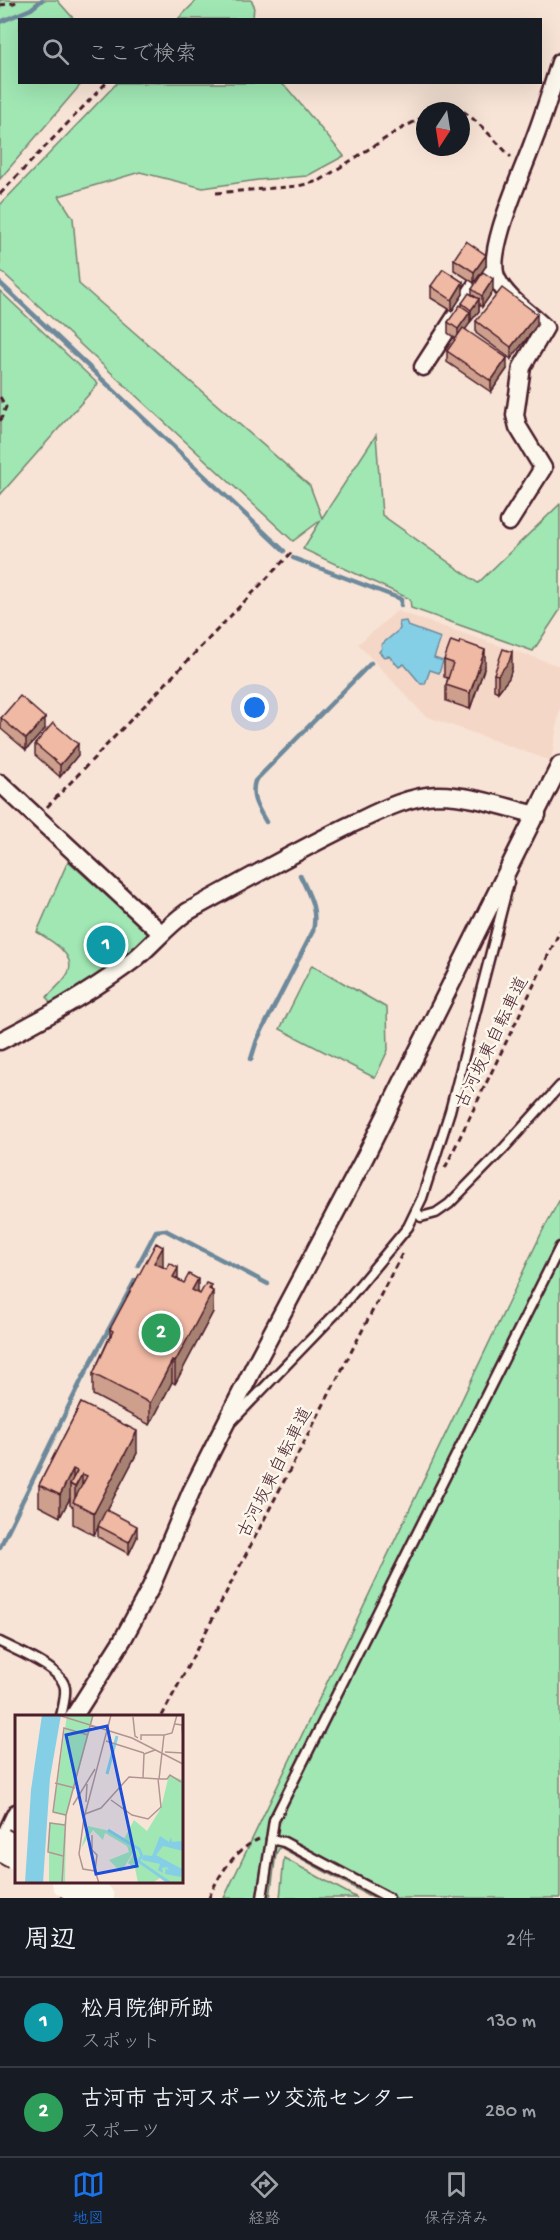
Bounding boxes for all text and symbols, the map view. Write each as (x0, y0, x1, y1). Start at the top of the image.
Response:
search box (18, 18, 542, 84)
icon: search (39, 35, 72, 68)
text: ここで検索 (87, 43, 197, 69)
north arrow (416, 102, 470, 156)
your location (240, 693, 269, 722)
pin: 1 (86, 922, 126, 968)
street label: 古河坂東自転車道 (451, 973, 534, 1112)
pin: 2 (142, 1310, 180, 1356)
street label: 古河坂東自転車道 (233, 1404, 318, 1542)
inset map (15, 1715, 183, 1883)
text: 周辺 (24, 1927, 76, 1958)
text: 2件 (506, 1930, 536, 1953)
text: 松月院御所跡 (81, 1998, 213, 2024)
text: 1 (39, 2011, 48, 2034)
text: 130 m (487, 2011, 536, 2034)
text: スポット (81, 2032, 161, 2055)
text: 古河市 古河スポーツ交流センター (81, 2088, 416, 2114)
text: 2 (39, 2101, 48, 2124)
text: 280 m (485, 2101, 536, 2124)
text: スポーツ (81, 2122, 161, 2145)
tab: 地図 (72, 2168, 105, 2230)
tab: 経路 (248, 2168, 281, 2230)
tab: 保存済み (424, 2168, 488, 2230)

